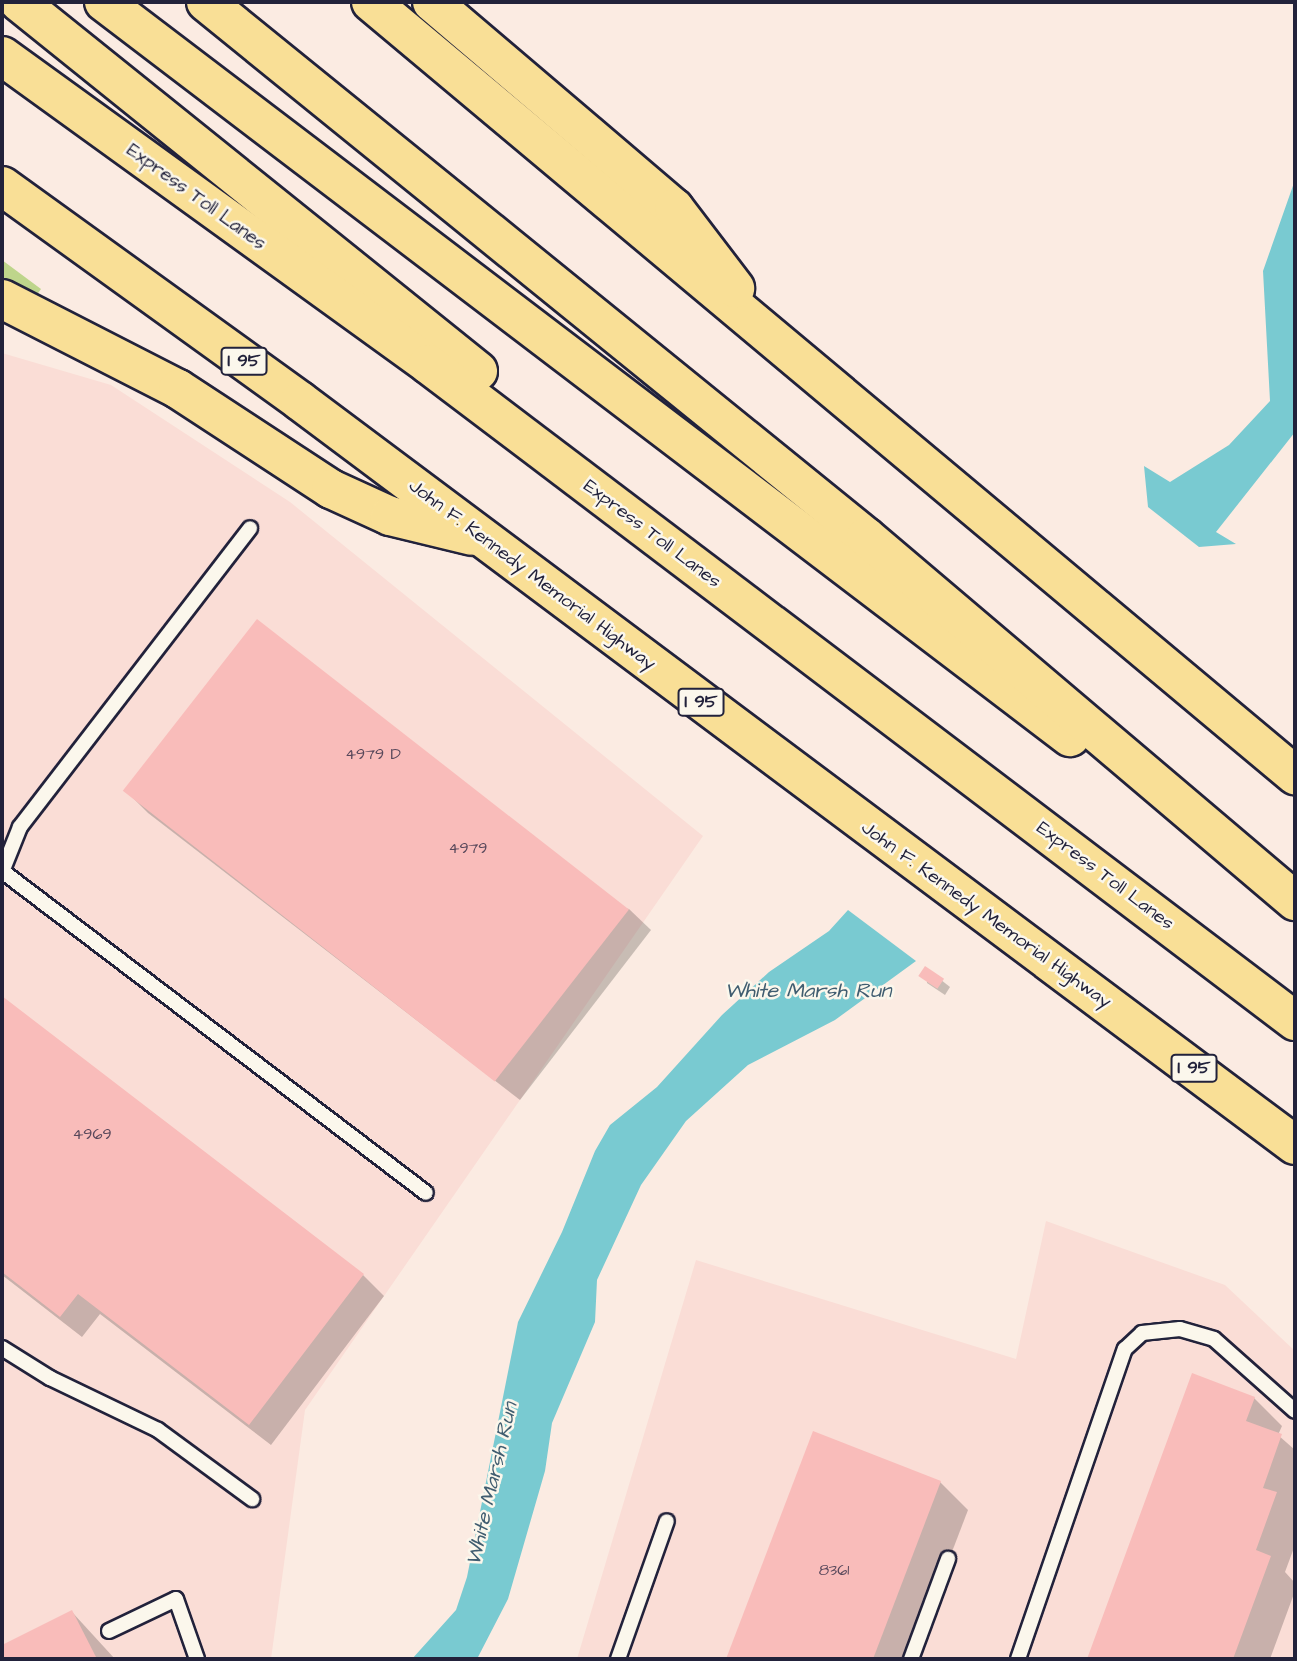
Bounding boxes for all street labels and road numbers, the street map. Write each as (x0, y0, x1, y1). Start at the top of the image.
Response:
street label: Express Toll Lanes (122, 139, 270, 255)
road number: I 95 (219, 346, 268, 376)
street label: John F. Kennedy Memorial Highway (404, 475, 660, 675)
street label: Express Toll Lanes (579, 475, 725, 593)
road number: I 95 (676, 688, 726, 716)
street label: John F. Kennedy Memorial Highway (856, 817, 1116, 1013)
street label: Express Toll Lanes (1032, 817, 1178, 935)
road number: I 95 (1170, 1054, 1218, 1083)

